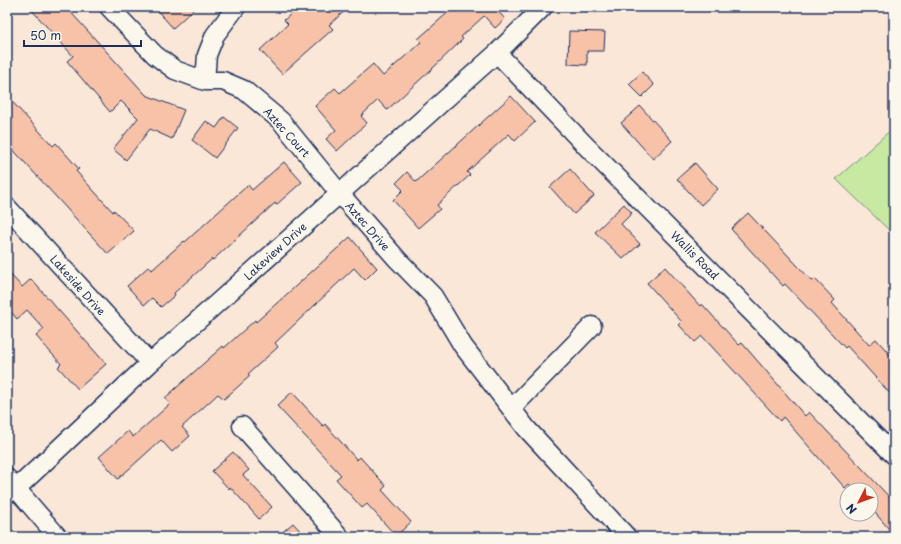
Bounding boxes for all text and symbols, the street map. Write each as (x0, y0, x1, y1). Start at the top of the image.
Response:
scale bar (24, 22, 141, 48)
text: 50 m (30, 26, 61, 44)
street label: Aztec Court (260, 103, 314, 161)
street label: Aztec Drive (342, 198, 394, 254)
street label: Lakeview Drive (240, 218, 310, 284)
street label: Wallis Road (667, 227, 723, 283)
street label: Lakeside Drive (46, 251, 110, 319)
north arrow (839, 482, 879, 522)
text: N (842, 500, 860, 518)

